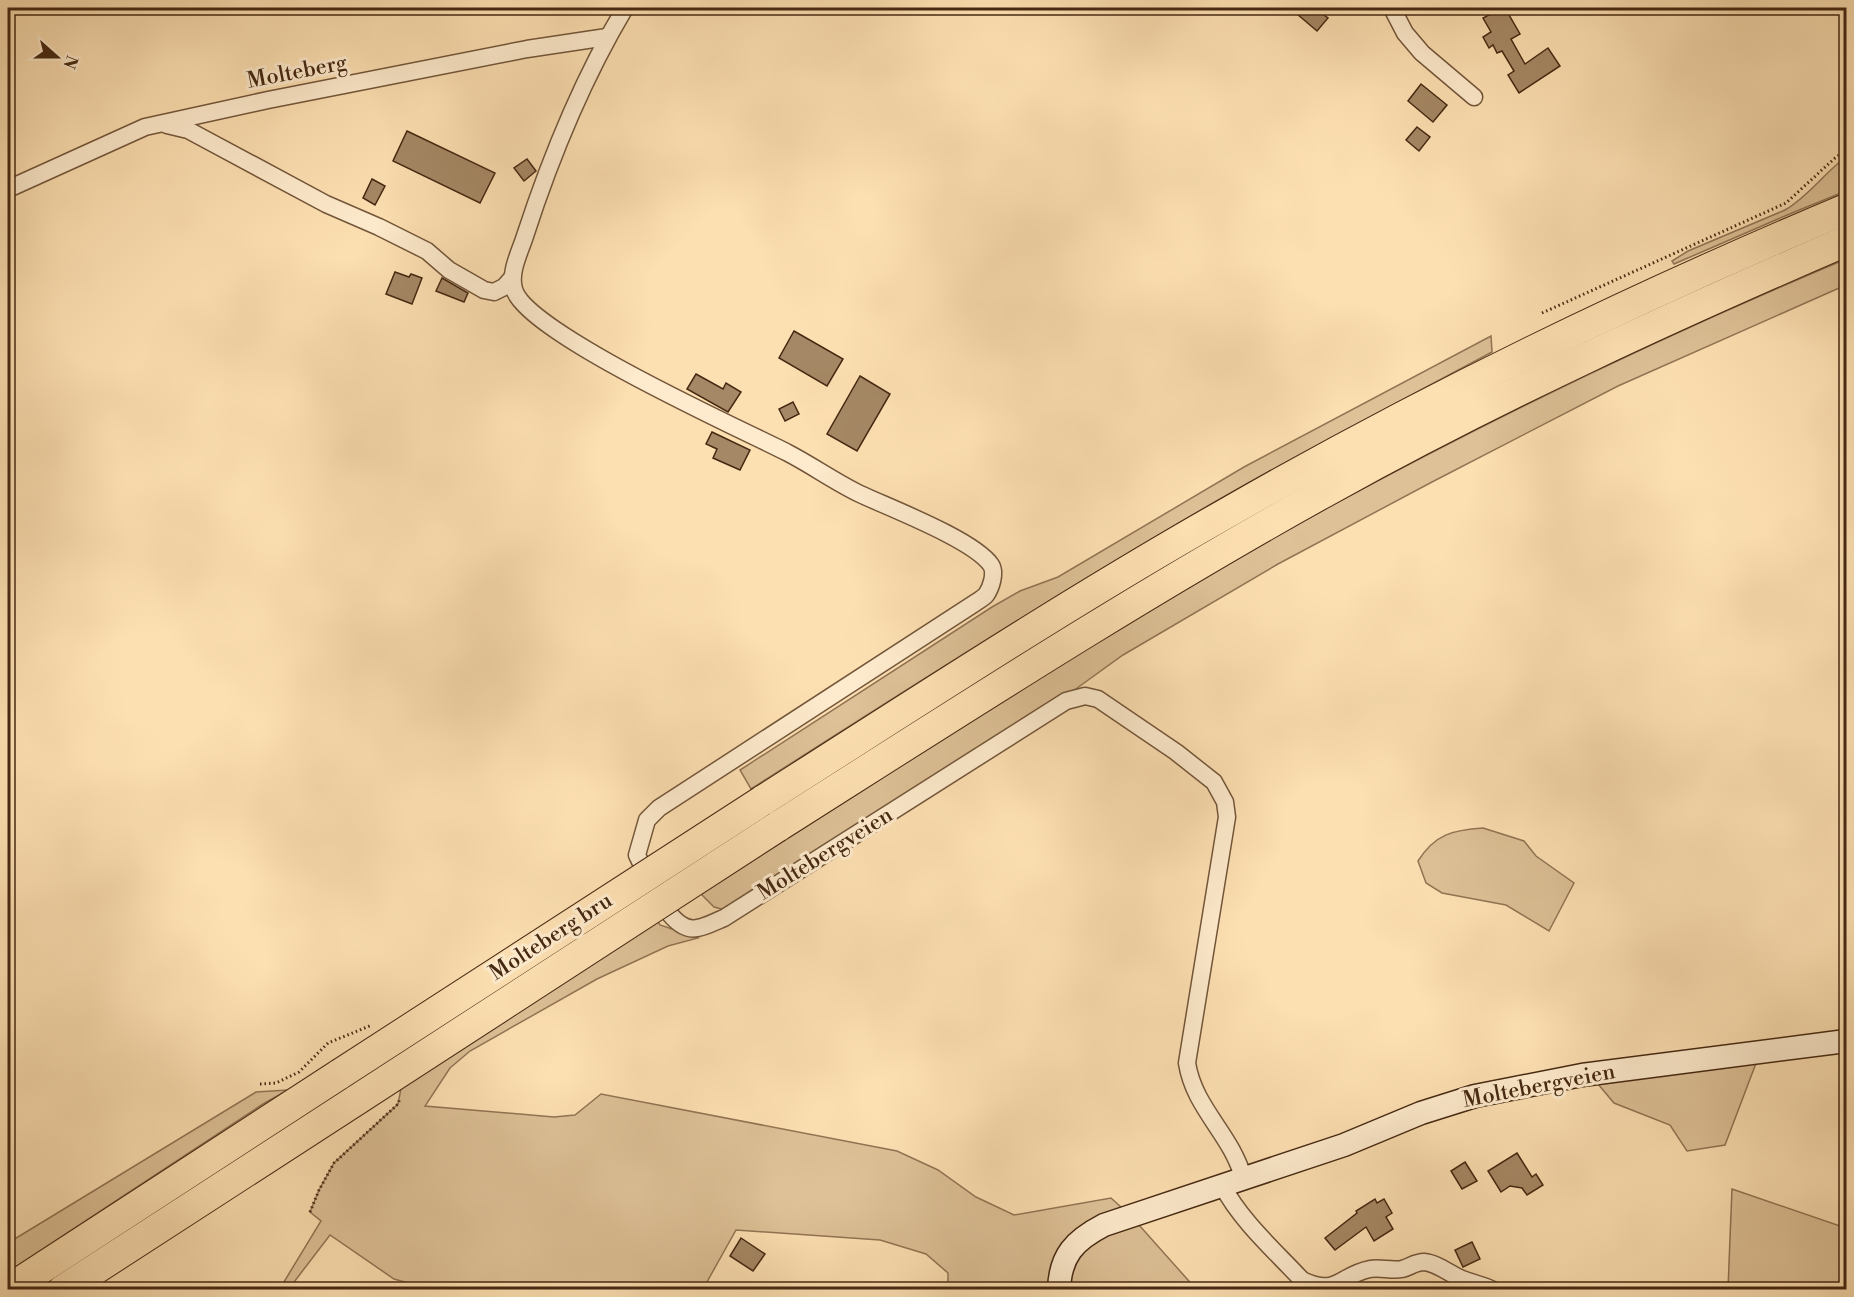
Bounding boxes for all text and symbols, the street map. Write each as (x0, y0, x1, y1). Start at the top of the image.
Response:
north arrow (27, 27, 87, 87)
street label: Molteberg (245, 49, 350, 95)
text: N (58, 53, 82, 72)
street label: Moltebergveien (752, 802, 898, 906)
street label: Molteberg bru (484, 887, 618, 987)
street label: Moltebergveien (1461, 1058, 1617, 1114)

